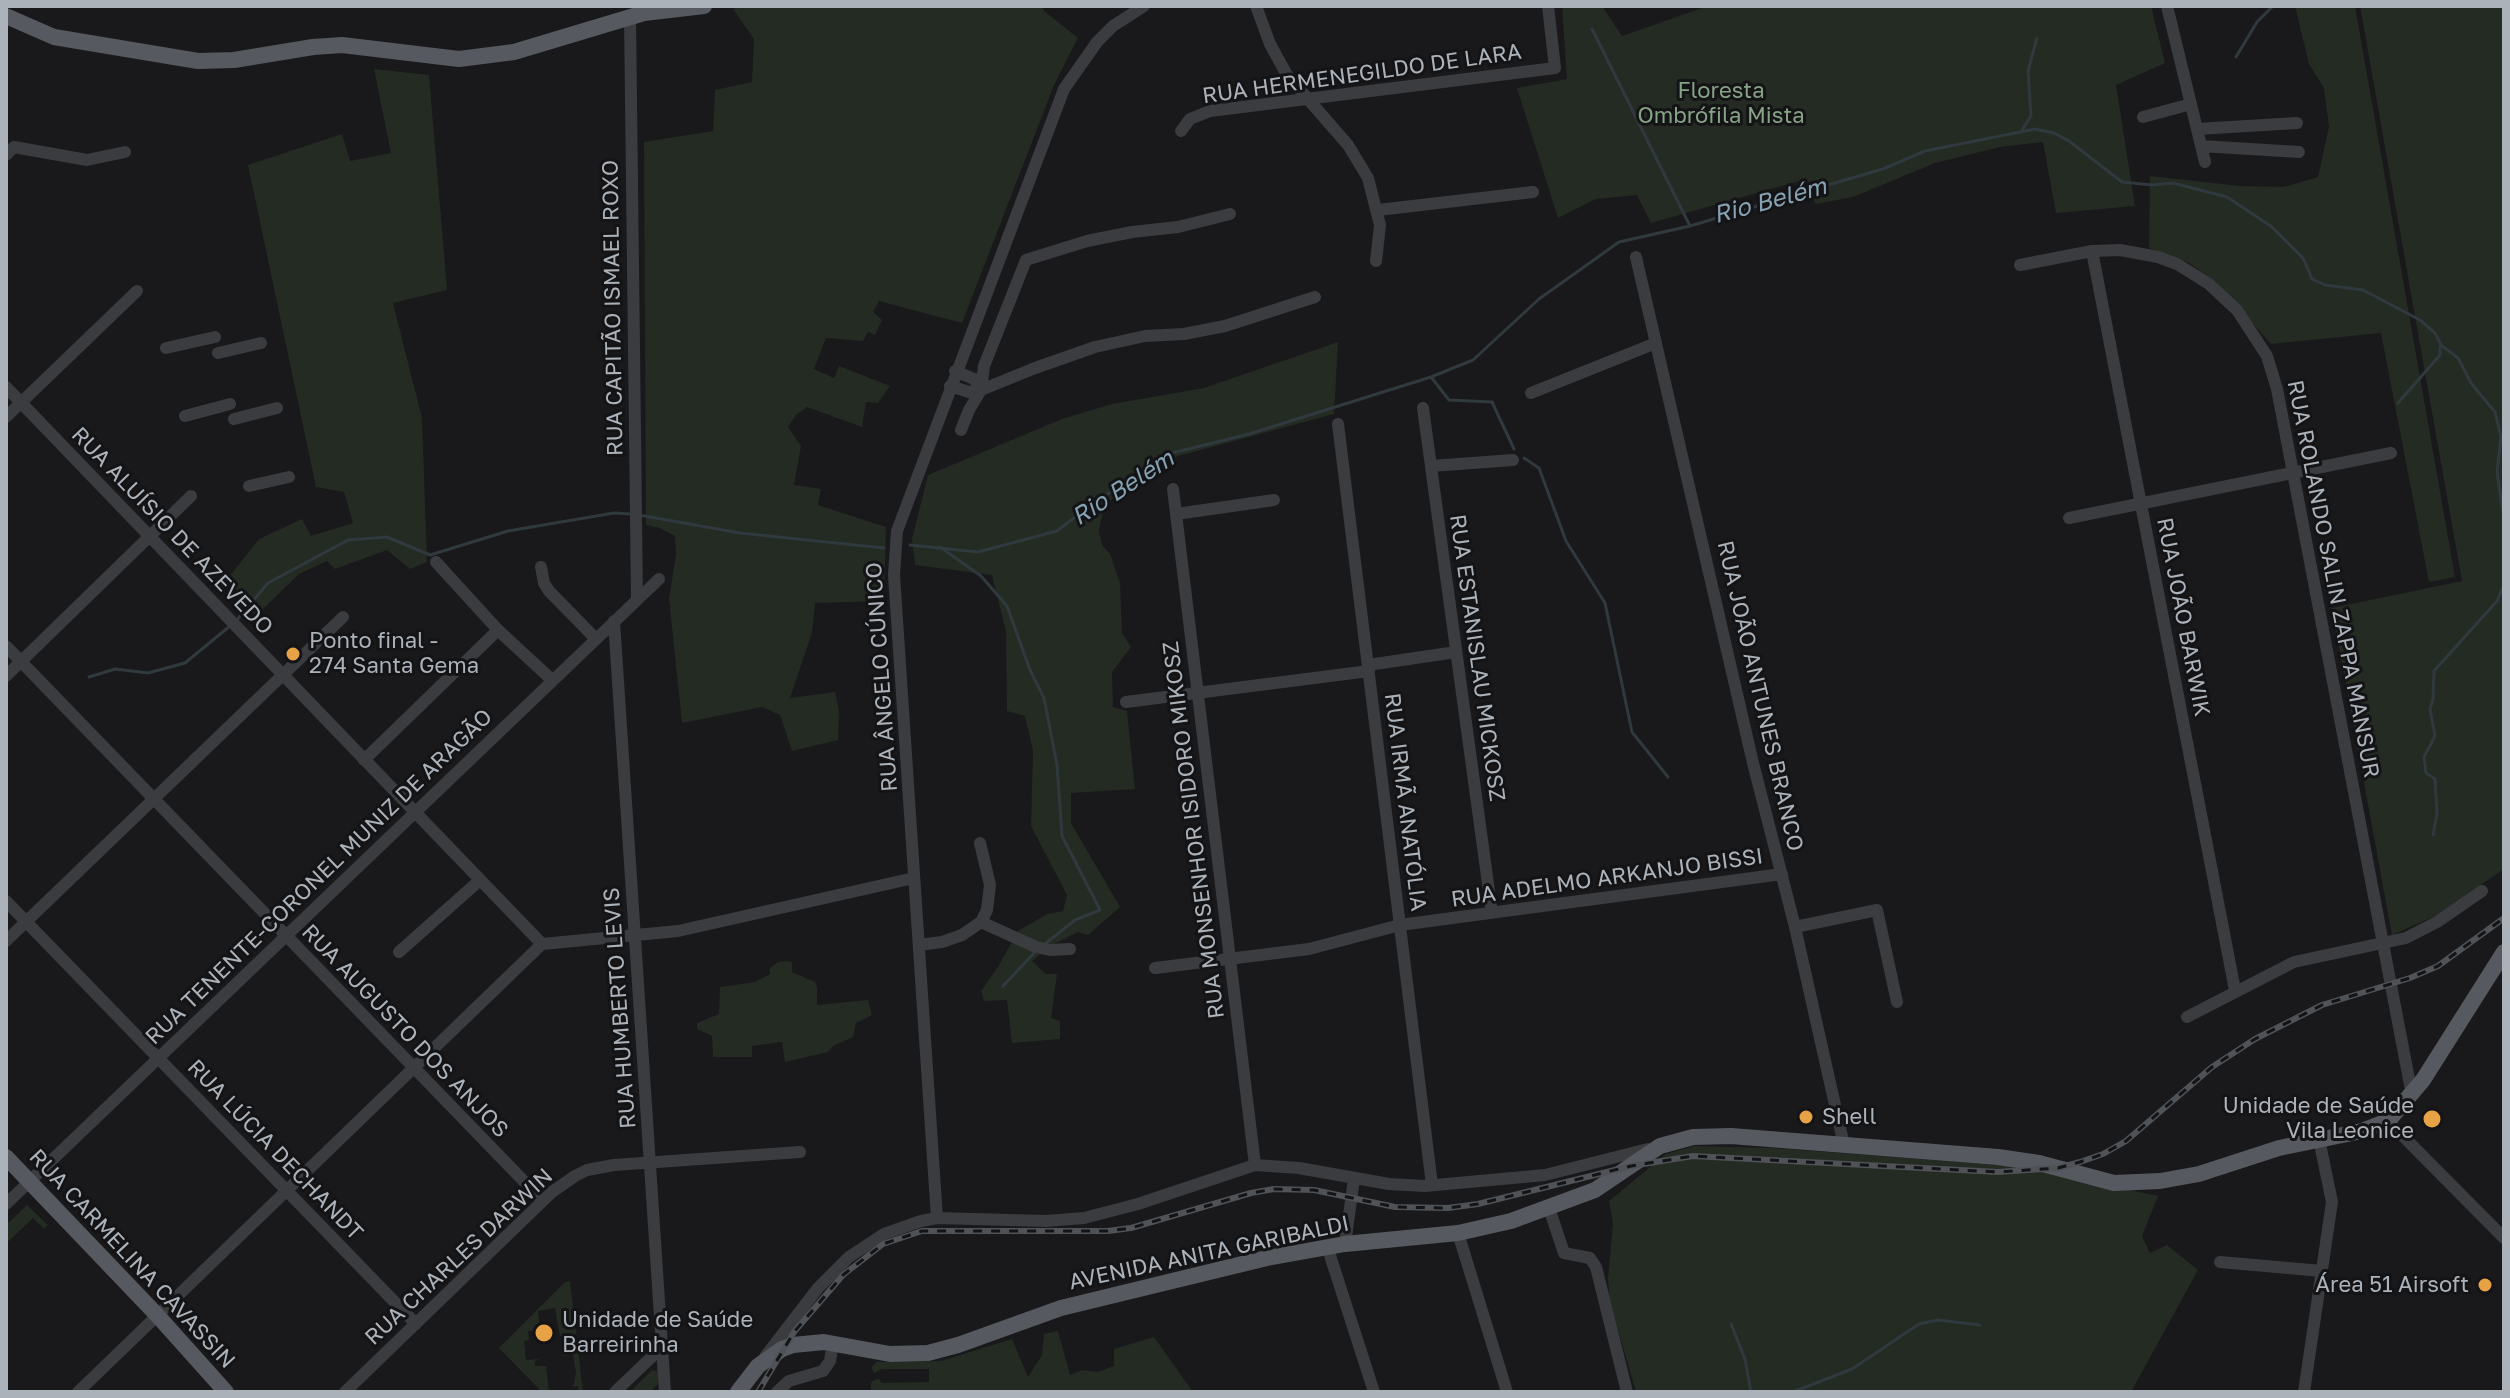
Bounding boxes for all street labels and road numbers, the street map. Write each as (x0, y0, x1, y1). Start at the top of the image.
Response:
street label: RUA HERMENEGILDO DE LARA (1201, 39, 1523, 109)
street label: RUA CAPITÃO ISMAEL ROXO (597, 160, 629, 456)
street label: RUA ROLANDO SALIN ZAPPA MANSUR (2281, 378, 2385, 780)
street label: RUA ALUÍSIO DE AZEVEDO (66, 422, 278, 640)
street label: RUA ESTANISLAU MICKOSZ (1444, 513, 1510, 803)
street label: RUA JOÃO BARWIK (2151, 515, 2215, 719)
street label: RUA JOÃO ANTUNES BRANCO (1711, 538, 1809, 854)
street label: RUA ÂNGELO CÚNICO (861, 561, 903, 793)
street label: RUA MONSENHOR ISIDORO MIKOSZ (1158, 640, 1230, 1020)
street label: RUA IRMÃ ANATÓLIA (1379, 691, 1431, 913)
street label: RUA TENENTE-CORONEL MUNIZ DE ARAGÃO (140, 704, 498, 1050)
street label: RUA ADELMO ARKANJO BISSI (1449, 843, 1765, 913)
street label: RUA HUMBERTO LEVIS (598, 886, 642, 1130)
street label: RUA AUGUSTO DOS ANJOS (296, 919, 514, 1143)
street label: RUA LÚCIA DECHANDT (182, 1054, 368, 1246)
street label: RUA CARMELINA CAVASSIN (24, 1144, 240, 1374)
street label: RUA CHARLES DARWIN (360, 1163, 558, 1351)
street label: AVENIDA ANITA GARIBALDI (1066, 1210, 1352, 1296)

